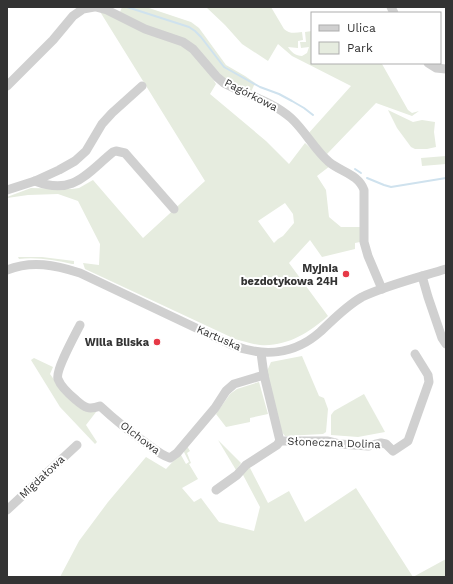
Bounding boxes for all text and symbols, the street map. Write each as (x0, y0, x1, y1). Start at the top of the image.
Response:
legend (311, 12, 441, 64)
text: Ulica (347, 21, 376, 35)
text: Park (347, 41, 373, 55)
street label: Pagórkowa (222, 76, 280, 114)
place label: Myjnia bezdotykowa 24H (241, 262, 339, 288)
marker: Myjnia bezdotykowa 24H (341, 269, 351, 279)
street label: Kartuska (195, 323, 243, 353)
place label: Willa Bliska (85, 336, 150, 349)
marker: Willa Bliska (152, 337, 162, 347)
street label: Olchowa (118, 419, 162, 457)
street label: Słoneczna Dolina (287, 435, 381, 451)
street label: Migdałowa (17, 453, 67, 501)

